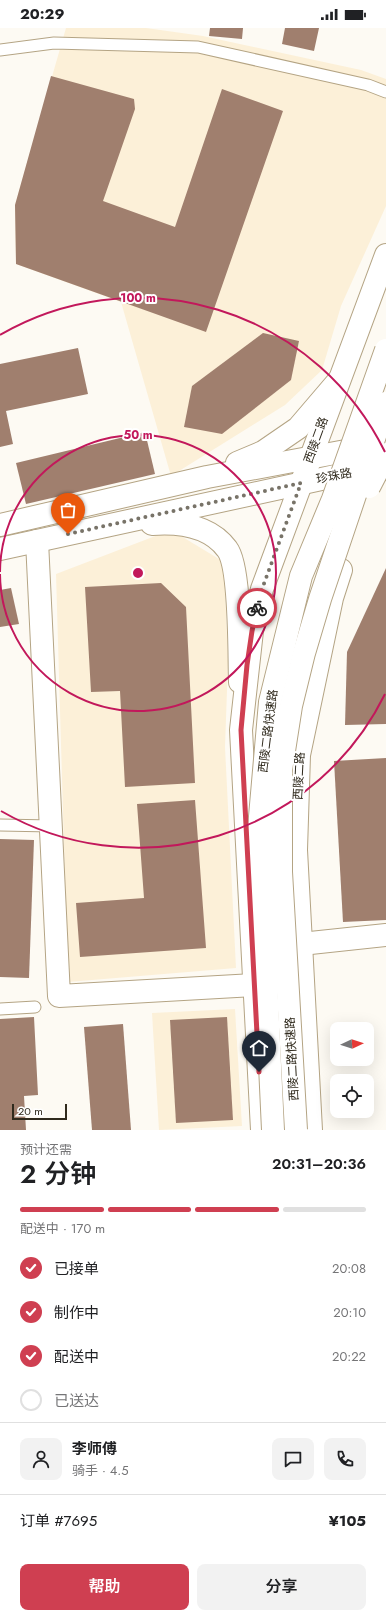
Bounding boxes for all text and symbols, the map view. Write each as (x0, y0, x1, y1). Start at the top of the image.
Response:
text: 20:29 (20, 3, 64, 25)
text: 100 m (120, 289, 156, 307)
street label: 西陵二路 (299, 414, 333, 466)
text: 50 m (123, 426, 153, 444)
street label: 珍珠路 (315, 464, 353, 488)
pin (51, 493, 85, 534)
icon: bag (57, 499, 79, 521)
centre of rings (131, 566, 145, 580)
courier (237, 588, 277, 628)
icon: bike (246, 597, 268, 619)
street label: 西陵二路快速路 (254, 688, 282, 774)
street label: 西陵二路 (289, 752, 309, 800)
street label: 西陵二路快速路 (281, 1017, 303, 1101)
north arrow (330, 1022, 374, 1066)
map controls (330, 1022, 374, 1118)
pin (242, 1031, 276, 1072)
icon: home (248, 1037, 270, 1059)
button: locate (330, 1074, 374, 1118)
scale bar (12, 1102, 67, 1121)
text: 20 m (18, 1103, 43, 1119)
text: 预计还需 (20, 1140, 72, 1159)
text: 20:31–20:36 (272, 1153, 366, 1175)
text: 2 分钟 (20, 1155, 96, 1193)
text: 配送中 · 170 m (20, 1219, 105, 1238)
icon: check (20, 1257, 42, 1279)
text: 已接单 (54, 1258, 99, 1280)
text: 20:08 (332, 1259, 366, 1278)
icon: check (20, 1301, 42, 1323)
text: 制作中 (54, 1302, 99, 1324)
text: 20:10 (333, 1303, 366, 1322)
icon: check (20, 1345, 42, 1367)
text: 配送中 (54, 1346, 99, 1368)
text: 20:22 (332, 1347, 366, 1366)
text: 已送达 (54, 1390, 99, 1412)
button: person (20, 1438, 62, 1480)
text: 李师傅 (72, 1438, 117, 1460)
button: chat (272, 1438, 314, 1480)
button: phone (324, 1438, 366, 1480)
text: 骑手 · 4.5 (72, 1461, 129, 1480)
text: 订单 #7695 (20, 1510, 97, 1532)
text: ¥105 (329, 1510, 366, 1532)
button: 帮助 (20, 1564, 189, 1610)
button: 分享 (197, 1564, 366, 1610)

